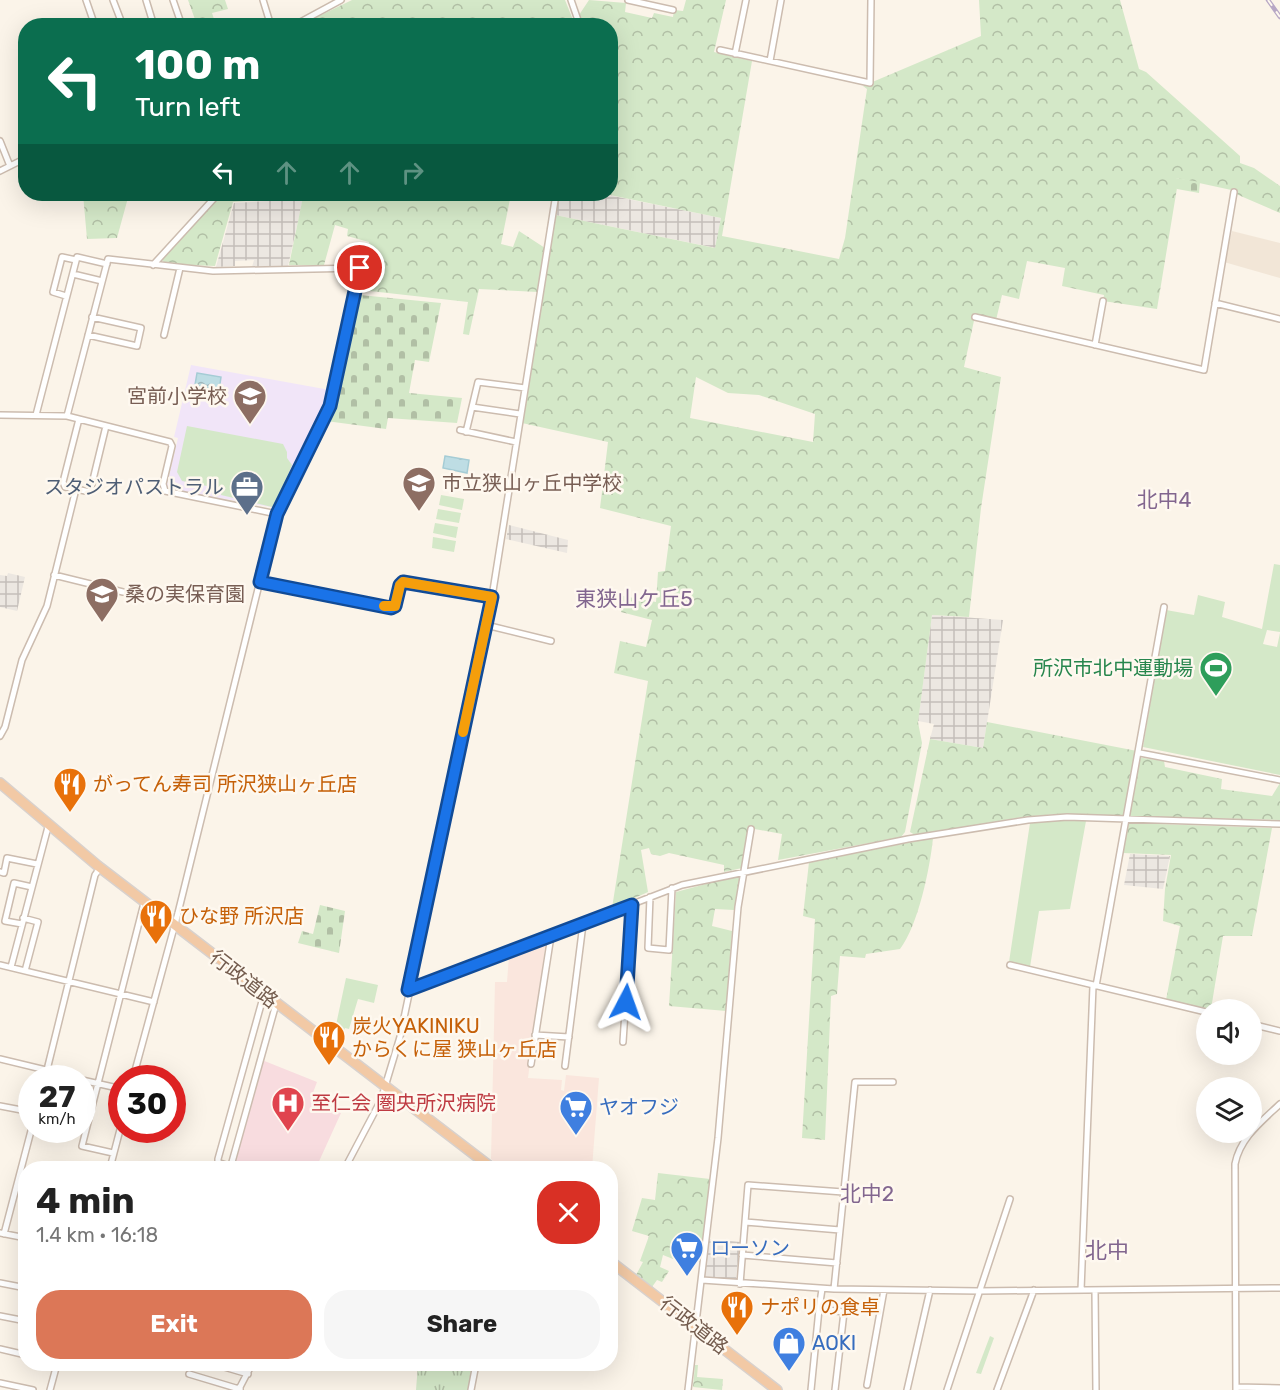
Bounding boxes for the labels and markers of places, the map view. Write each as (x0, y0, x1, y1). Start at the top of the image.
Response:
pin (334, 242, 385, 293)
school or university icon: 宮前小学校 (232, 378, 268, 425)
place label: 宮前小学校 (127, 384, 227, 408)
school or university icon: 市立狭山ヶ丘中学校 (401, 465, 437, 512)
office icon: スタジオパストラル (229, 469, 265, 516)
place label: 市立狭山ヶ丘中学校 (442, 471, 622, 495)
place label: スタジオパストラル (44, 475, 224, 499)
school or university icon: 桑の実保育園 (84, 576, 120, 623)
place label: 桑の実保育園 (125, 582, 245, 606)
sports icon: 所沢市北中運動場 (1198, 650, 1234, 697)
place label: 所沢市北中運動場 (1033, 656, 1193, 680)
restaurant icon: がってん寿司 所沢狭山ヶ丘店 (52, 766, 88, 813)
place label: がってん寿司 所沢狭山ヶ丘店 (93, 772, 357, 796)
restaurant icon: ひな野 所沢店 (138, 898, 174, 945)
place label: ひな野 所沢店 (179, 904, 304, 928)
place label: 炭火YAKINIKU からくに屋 狭山ヶ丘店 (352, 1014, 557, 1061)
restaurant icon: 炭火YAKINIKU からくに屋 狭山ヶ丘店 (311, 1019, 347, 1066)
hospital icon: 至仁会 圏央所沢病院 (270, 1085, 306, 1132)
supermarket icon: ヤオフジ (558, 1089, 594, 1136)
place label: 至仁会 圏央所沢病院 (311, 1091, 496, 1115)
place label: ヤオフジ (599, 1095, 679, 1119)
supermarket icon: ローソン (669, 1230, 705, 1277)
place label: ローソン (710, 1236, 790, 1260)
restaurant icon: ナポリの食卓 (719, 1289, 755, 1336)
place label: ナポリの食卓 (760, 1295, 880, 1319)
shop icon: AOKI (771, 1325, 807, 1372)
place label: AOKI (812, 1331, 856, 1355)

